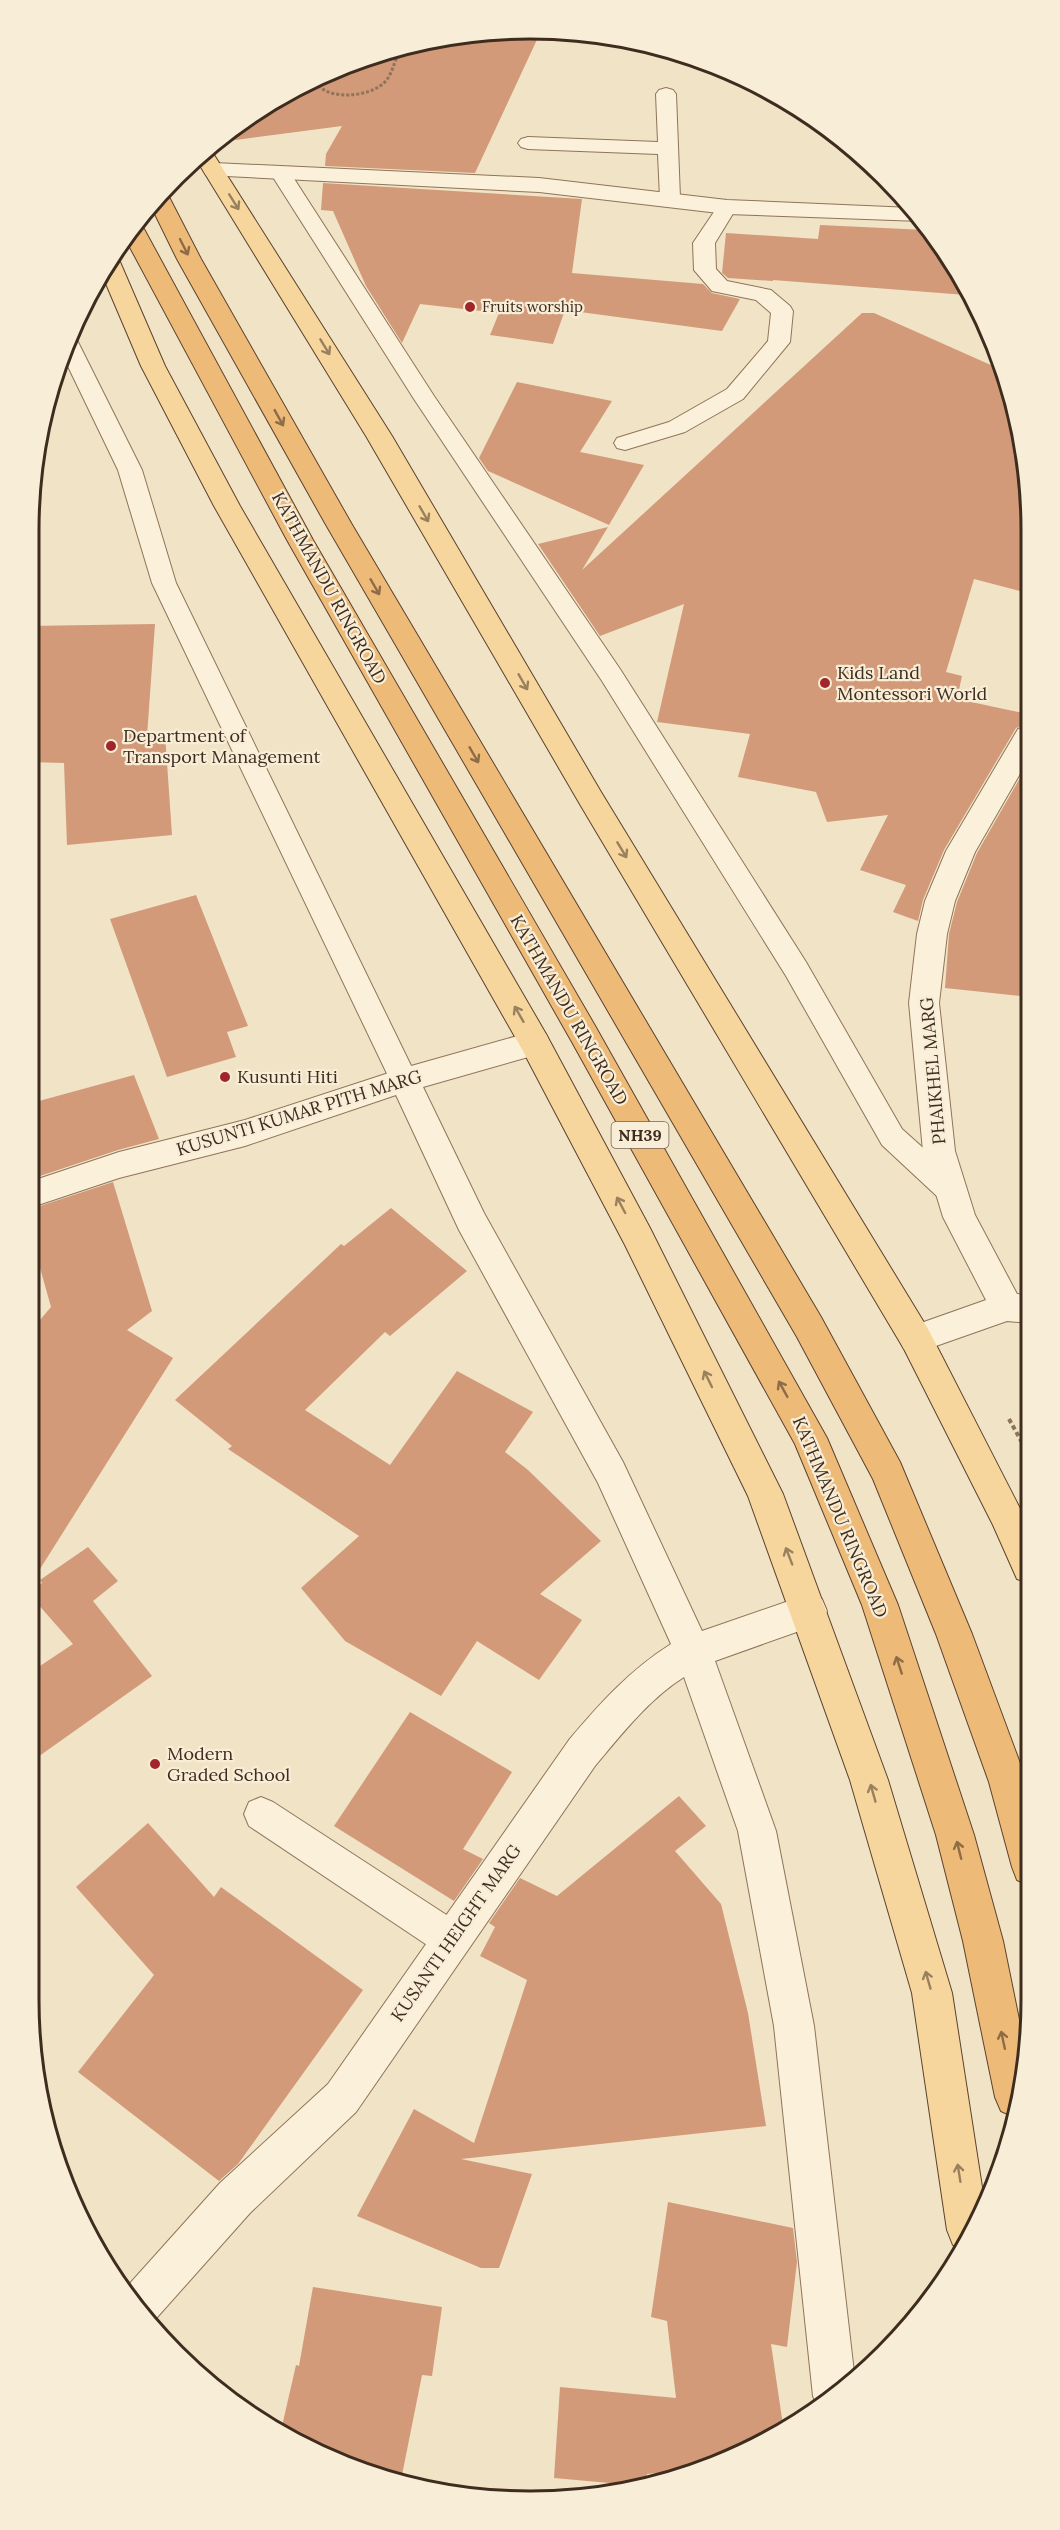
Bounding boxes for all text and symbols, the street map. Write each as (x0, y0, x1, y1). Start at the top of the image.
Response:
one-way arrow (229, 193, 241, 210)
one-way arrow (179, 238, 190, 256)
place label: Fruits worship (482, 297, 583, 316)
marker: Fruits worship (463, 300, 477, 314)
one-way arrow (319, 338, 331, 355)
one-way arrow (274, 408, 285, 426)
street label: KATHMANDU RINGROAD (267, 488, 392, 688)
one-way arrow (419, 505, 431, 522)
one-way arrow (370, 578, 382, 595)
place label: Kids Land Montessori World (837, 661, 988, 705)
one-way arrow (517, 674, 529, 691)
marker: Kids Land Montessori World (818, 676, 832, 690)
place label: Department of Transport Management (123, 724, 321, 768)
marker: Department of Transport Management (104, 739, 118, 753)
one-way arrow (468, 746, 480, 763)
one-way arrow (616, 841, 628, 858)
street label: KATHMANDU RINGROAD (505, 910, 634, 1109)
street label: PHAIKHEL MARG (915, 996, 950, 1146)
one-way arrow (512, 1006, 524, 1023)
street label: KUSUNTI KUMAR PITH MARG (173, 1064, 425, 1161)
place label: Kusunti Hiti (237, 1065, 338, 1088)
marker: Kusunti Hiti (218, 1070, 232, 1084)
road number: NH39 (612, 1122, 668, 1148)
one-way arrow (615, 1196, 626, 1214)
one-way arrow (702, 1370, 714, 1388)
one-way arrow (777, 1381, 789, 1398)
street label: KATHMANDU RINGROAD (788, 1413, 893, 1621)
one-way arrow (782, 1547, 793, 1566)
one-way arrow (893, 1656, 904, 1675)
place label: Modern Graded School (167, 1742, 290, 1786)
marker: Modern Graded School (148, 1757, 162, 1771)
one-way arrow (867, 1784, 878, 1803)
street label: KUSANTI HEIGHT MARG (386, 1839, 526, 2026)
one-way arrow (953, 1841, 965, 1860)
one-way arrow (922, 1971, 933, 1990)
one-way arrow (997, 2031, 1009, 2050)
one-way arrow (954, 2163, 965, 2183)

